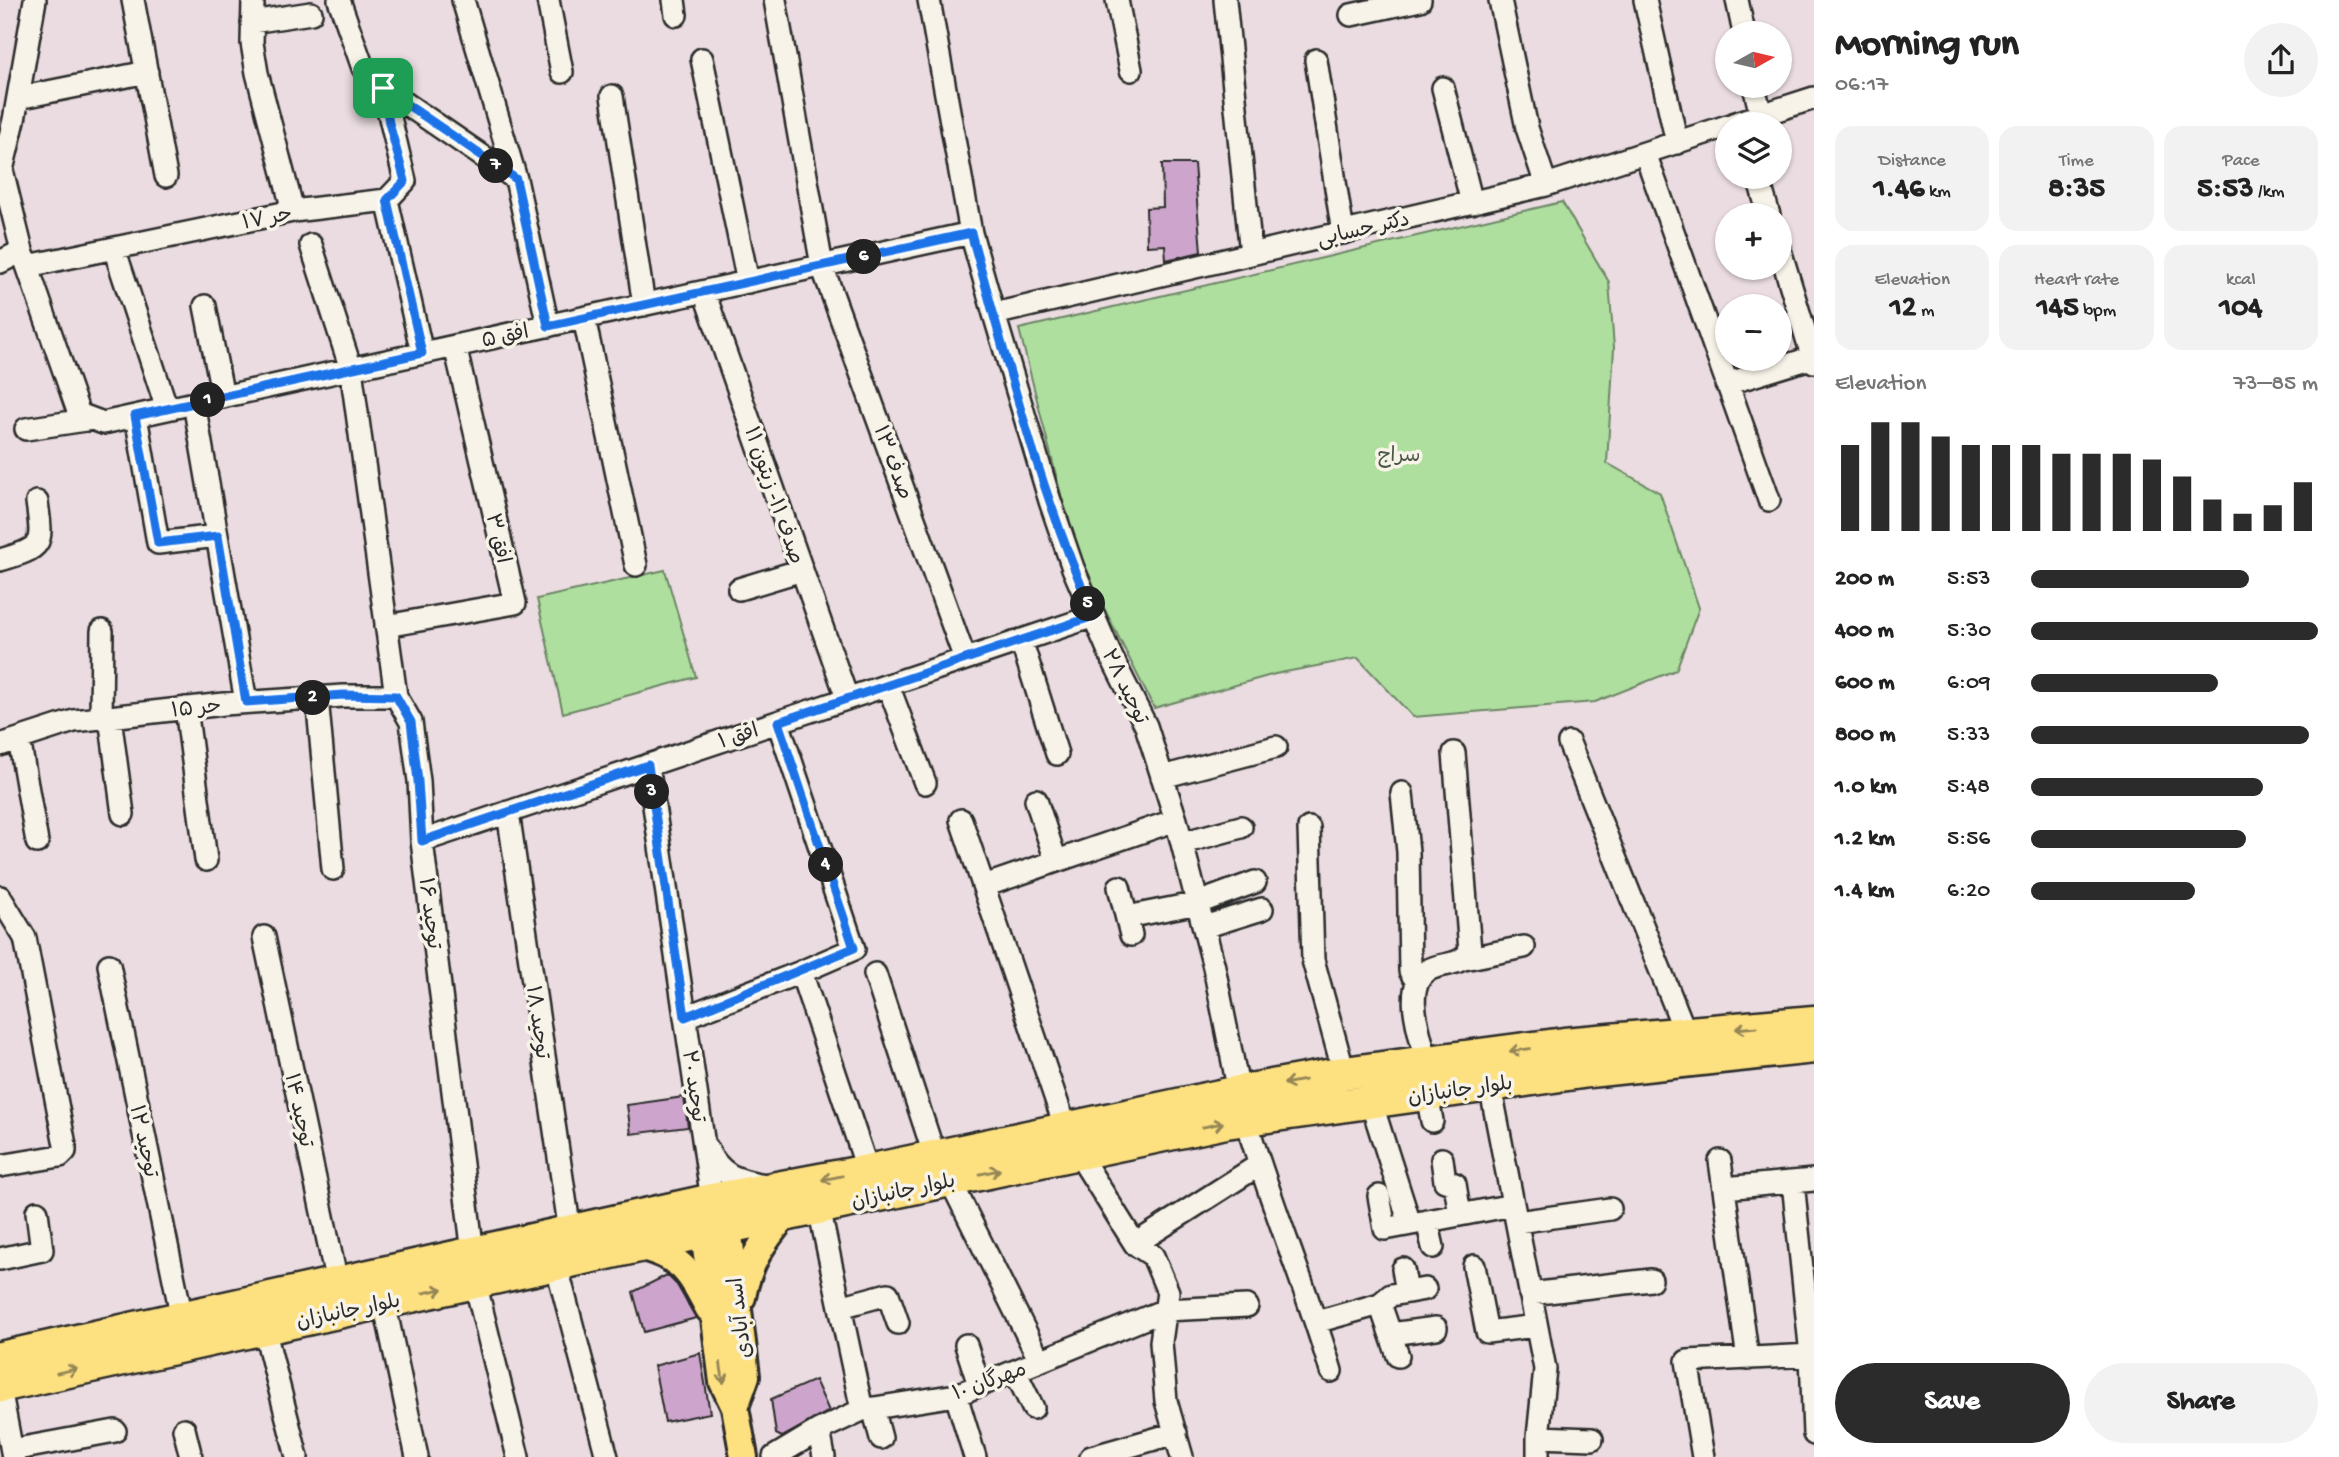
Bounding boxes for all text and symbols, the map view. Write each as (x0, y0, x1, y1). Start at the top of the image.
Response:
north arrow (1715, 21, 1792, 98)
map controls (1715, 21, 1792, 371)
button: share (2244, 23, 2318, 97)
text: Morning run (1835, 24, 2019, 68)
pin (353, 58, 413, 118)
icon: arrive (364, 69, 402, 107)
text: 06:17 (1835, 72, 1888, 99)
button: layers (1715, 112, 1792, 189)
pin: 7 (478, 148, 514, 184)
text: Distance (1879, 150, 1946, 173)
text: Time (2059, 150, 2094, 173)
text: Pace (2222, 150, 2259, 173)
text: 7 (491, 154, 500, 177)
text: 1.46 (1873, 173, 1924, 208)
text: 8:35 (2048, 173, 2105, 208)
text: 5:53 (2197, 173, 2254, 208)
text: km (1924, 181, 1951, 204)
text: /km (2254, 181, 2285, 204)
street label: حر ۱۷ (240, 203, 295, 238)
button: + (1715, 203, 1792, 280)
street label: دکتر حسابی (1315, 209, 1412, 254)
pin: 6 (846, 240, 882, 274)
text: 6 (859, 245, 868, 268)
text: Elevation (1874, 269, 1950, 292)
text: Heart rate (2034, 269, 2119, 292)
text: kcal (2226, 269, 2256, 292)
text: 12 (1890, 292, 1917, 327)
text: 145 (2037, 292, 2079, 327)
text: 104 (2219, 292, 2263, 327)
button: − (1715, 294, 1792, 371)
text: m (1917, 300, 1935, 323)
text: bpm (2079, 300, 2116, 323)
street label: افق ۵ (480, 321, 532, 356)
text: Elevation (1835, 371, 1926, 398)
text: 73–85 m (2234, 371, 2318, 398)
pin: 1 (190, 382, 226, 418)
text: 1 (204, 388, 211, 411)
street label: صدف ۱۳ (866, 423, 916, 504)
street label: صدف ۱۱- زیتون ۱۱ (736, 424, 807, 568)
park label: سراج (1377, 445, 1421, 470)
street label: افق ۳ (478, 511, 513, 566)
text: 200 m (1835, 566, 1894, 593)
text: 5:53 (1947, 566, 1990, 593)
pin: 5 (1070, 586, 1106, 622)
text: 5 (1083, 592, 1093, 615)
text: 400 m (1835, 618, 1894, 645)
text: 5:30 (1947, 618, 1991, 645)
street label: توحید ۲۸ (1094, 646, 1152, 730)
text: 600 m (1835, 670, 1895, 697)
text: 6:09 (1947, 670, 1990, 697)
pin: 2 (296, 680, 330, 716)
text: 2 (308, 686, 317, 709)
street label: حر ۱۵ (170, 695, 223, 726)
street label: افق ۱ (716, 720, 762, 757)
text: 800 m (1835, 722, 1896, 749)
text: 5:33 (1947, 722, 1990, 749)
pin: 3 (634, 774, 670, 810)
text: 1.0 km (1835, 774, 1897, 801)
text: 5:48 (1947, 774, 1990, 801)
text: 3 (647, 780, 656, 803)
text: 1.2 km (1835, 826, 1895, 853)
text: 5:56 (1947, 826, 1990, 853)
pin: 4 (808, 848, 844, 882)
text: 4 (821, 853, 830, 876)
street label: توحید ۱۶ (411, 876, 444, 951)
text: 1.4 km (1835, 878, 1894, 905)
text: 6:20 (1947, 878, 1990, 905)
street label: توحید ۱۸ (518, 984, 553, 1062)
one-way arrow (1735, 1022, 1758, 1035)
one-way arrow (1509, 1044, 1531, 1057)
street label: توحید ۲۰ (674, 1049, 709, 1125)
street label: توحید ۱۴ (277, 1072, 317, 1151)
street label: بلوار جانبازان (1406, 1073, 1515, 1112)
one-way arrow (1283, 1076, 1306, 1089)
street label: توحید ۱۲ (122, 1103, 162, 1181)
one-way arrow (1201, 1118, 1224, 1132)
one-way arrow (978, 1164, 1001, 1178)
street label: بلوار جانبازان (849, 1170, 958, 1217)
one-way arrow (821, 1171, 844, 1185)
street label: اسد آبادی (723, 1276, 760, 1360)
one-way arrow (421, 1284, 444, 1298)
street label: بلوار جانبازان (294, 1290, 403, 1337)
street label: مهرگان ۱۰ (949, 1356, 1031, 1408)
one-way arrow (716, 1361, 729, 1383)
button: Save (1835, 1363, 2070, 1443)
button: Share (2084, 1363, 2318, 1443)
one-way arrow (55, 1364, 78, 1378)

